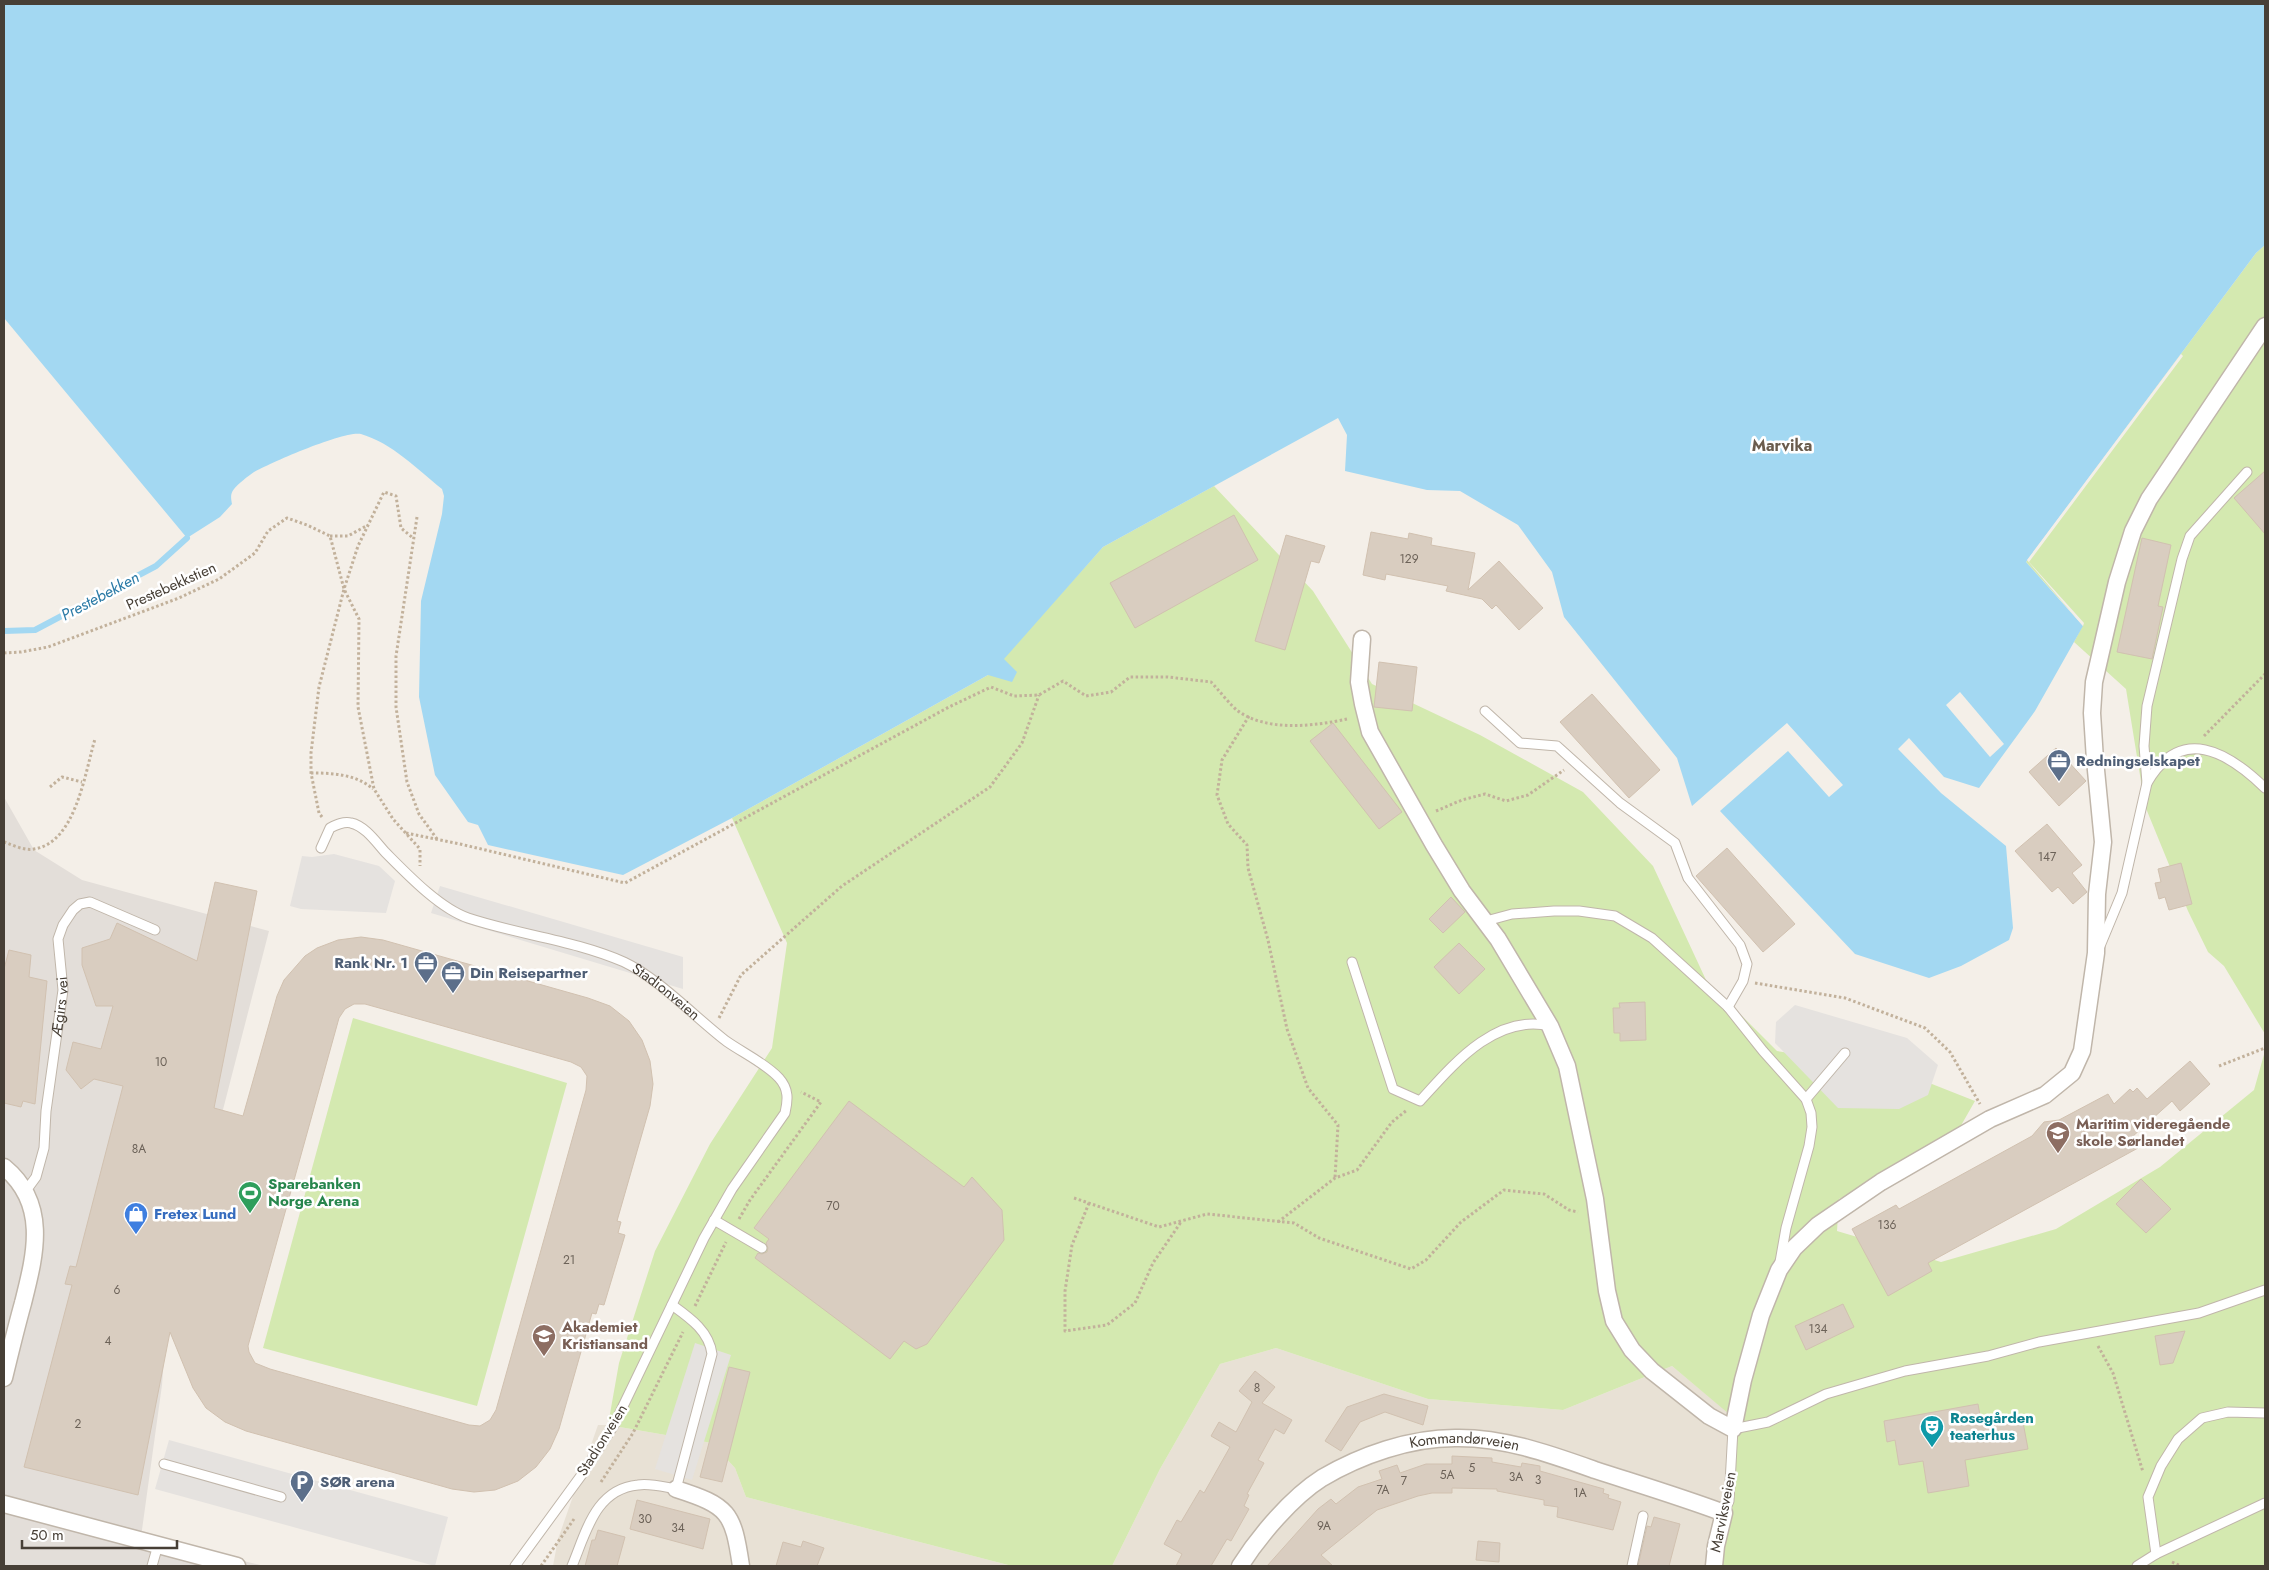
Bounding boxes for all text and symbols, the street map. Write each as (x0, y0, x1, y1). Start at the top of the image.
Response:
district label: Marvika (1752, 434, 1812, 457)
house number: 129 (1399, 550, 1419, 568)
street label: Prestebekkstien (122, 556, 220, 616)
water label: Prestebekken (57, 566, 143, 626)
office icon: Redningselskapet (2046, 748, 2072, 782)
place label: Redningselskapet (2076, 750, 2200, 772)
house number: 147 (2038, 848, 2057, 866)
office icon: Rank Nr. 1 (413, 950, 439, 984)
place label: Rank Nr. 1 (334, 952, 408, 974)
street label: Stadionveien (628, 958, 705, 1025)
office icon: Din Reisepartner (440, 960, 466, 994)
place label: Din Reisepartner (470, 962, 589, 984)
street label: Ægirs vei (46, 976, 74, 1038)
house number: 10 (155, 1053, 167, 1071)
place label: Maritim videregående skole Sørlandet (2076, 1113, 2231, 1152)
school or university icon: Maritim videregående skole Sørlandet (2045, 1120, 2071, 1154)
house number: 8A (132, 1140, 146, 1158)
place label: Sparebanken Norge Arena (268, 1173, 361, 1212)
sports icon: Sparebanken Norge Arena (237, 1180, 263, 1214)
house number: 70 (826, 1197, 840, 1215)
shop icon: Fretex Lund (123, 1201, 149, 1235)
place label: Fretex Lund (154, 1203, 236, 1225)
house number: 136 (1878, 1216, 1897, 1234)
house number: 21 (563, 1251, 575, 1269)
house number: 6 (114, 1281, 121, 1299)
place label: Akademiet Kristiansand (561, 1316, 648, 1355)
house number: 134 (1809, 1320, 1827, 1338)
school or university icon: Akademiet Kristiansand (531, 1323, 557, 1357)
house number: 4 (105, 1332, 112, 1350)
house number: 8 (1254, 1379, 1260, 1397)
street label: Stadionveien (571, 1400, 633, 1480)
place label: Rosegården teaterhus (1950, 1407, 2034, 1446)
theatre icon: Rosegården teaterhus (1919, 1414, 1945, 1448)
house number: 2 (75, 1415, 82, 1433)
street label: Kommandørveien (1407, 1427, 1522, 1457)
house number: 5 (1469, 1459, 1476, 1477)
house number: 5A (1440, 1466, 1454, 1484)
house number: 3A (1509, 1468, 1523, 1486)
parking icon: SØR arena (289, 1469, 315, 1503)
street label: Marviksveien (1704, 1470, 1742, 1554)
place label: SØR arena (320, 1471, 395, 1493)
house number: 3 (1535, 1471, 1542, 1489)
house number: 7 (1401, 1472, 1408, 1490)
house number: 7A (1376, 1481, 1390, 1499)
house number: 1A (1573, 1484, 1587, 1502)
house number: 30 (638, 1510, 652, 1528)
house number: 9A (1317, 1517, 1331, 1535)
scale bar (22, 1518, 178, 1550)
house number: 34 (671, 1519, 685, 1537)
text: 50 m (30, 1524, 64, 1546)

